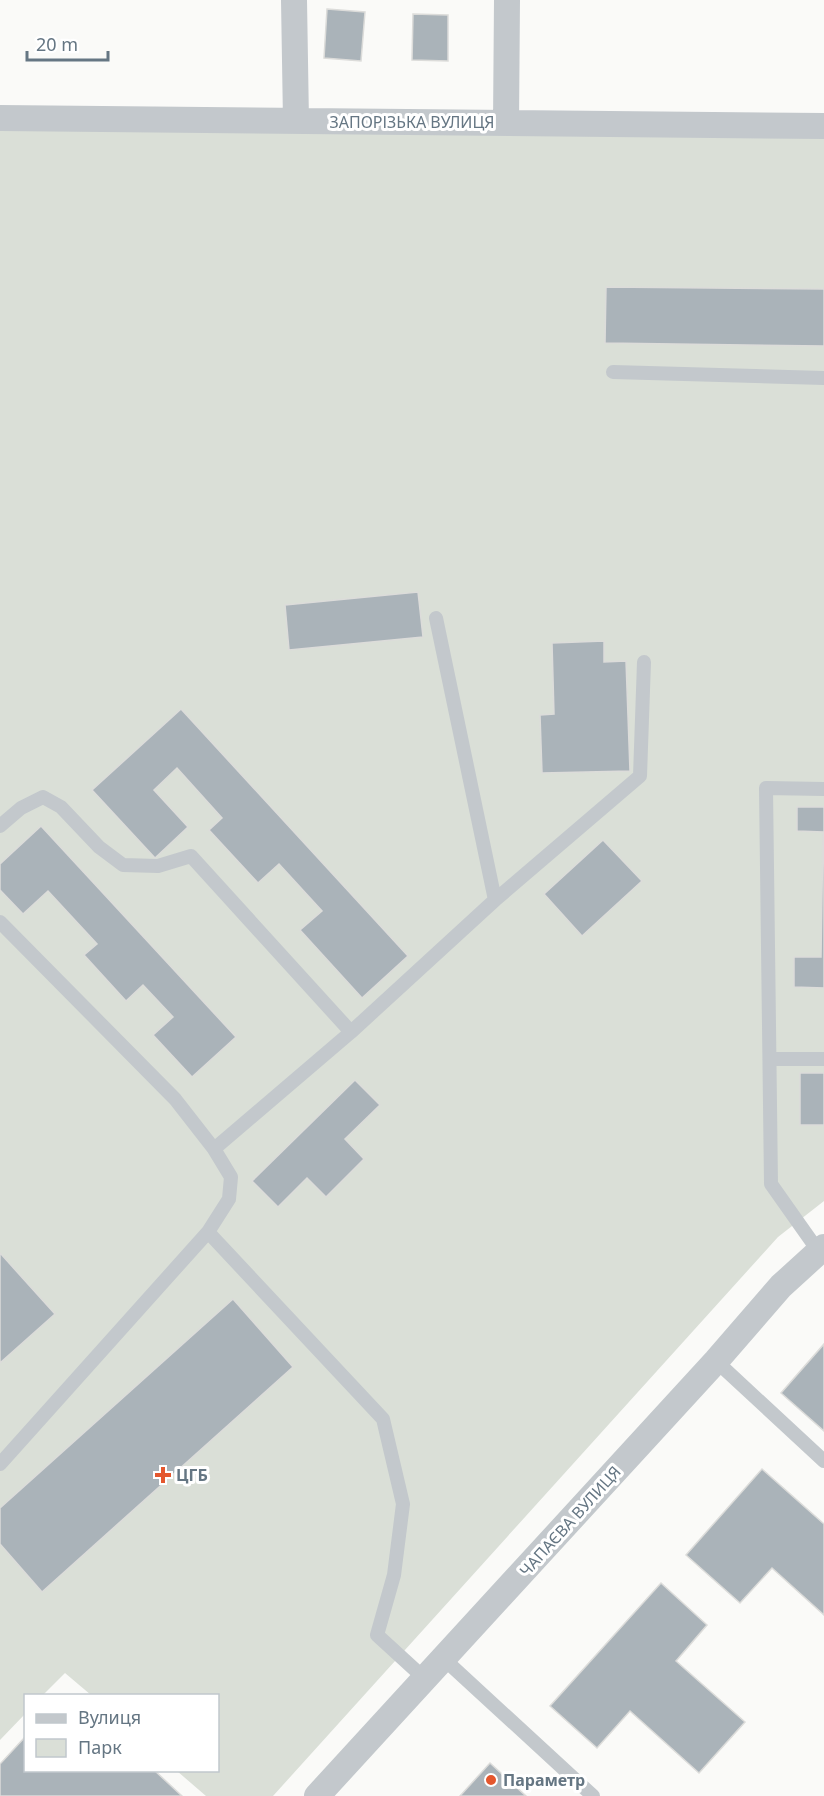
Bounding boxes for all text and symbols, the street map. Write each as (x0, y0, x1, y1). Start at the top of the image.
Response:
scale bar (27, 24, 108, 62)
text: 20 m (36, 32, 78, 56)
street label: ЗАПОРІЗЬКА ВУЛИЦЯ (329, 111, 495, 133)
street label: ЧАПАЄВА ВУЛИЦЯ (514, 1461, 626, 1581)
place label: ЦГБ (176, 1464, 208, 1486)
marker: ЦГБ (154, 1466, 172, 1484)
legend (24, 1694, 219, 1772)
text: Вулиця (78, 1705, 141, 1729)
text: Парк (78, 1735, 122, 1759)
place label: Параметр (503, 1769, 585, 1791)
marker: Параметр (484, 1773, 498, 1787)

